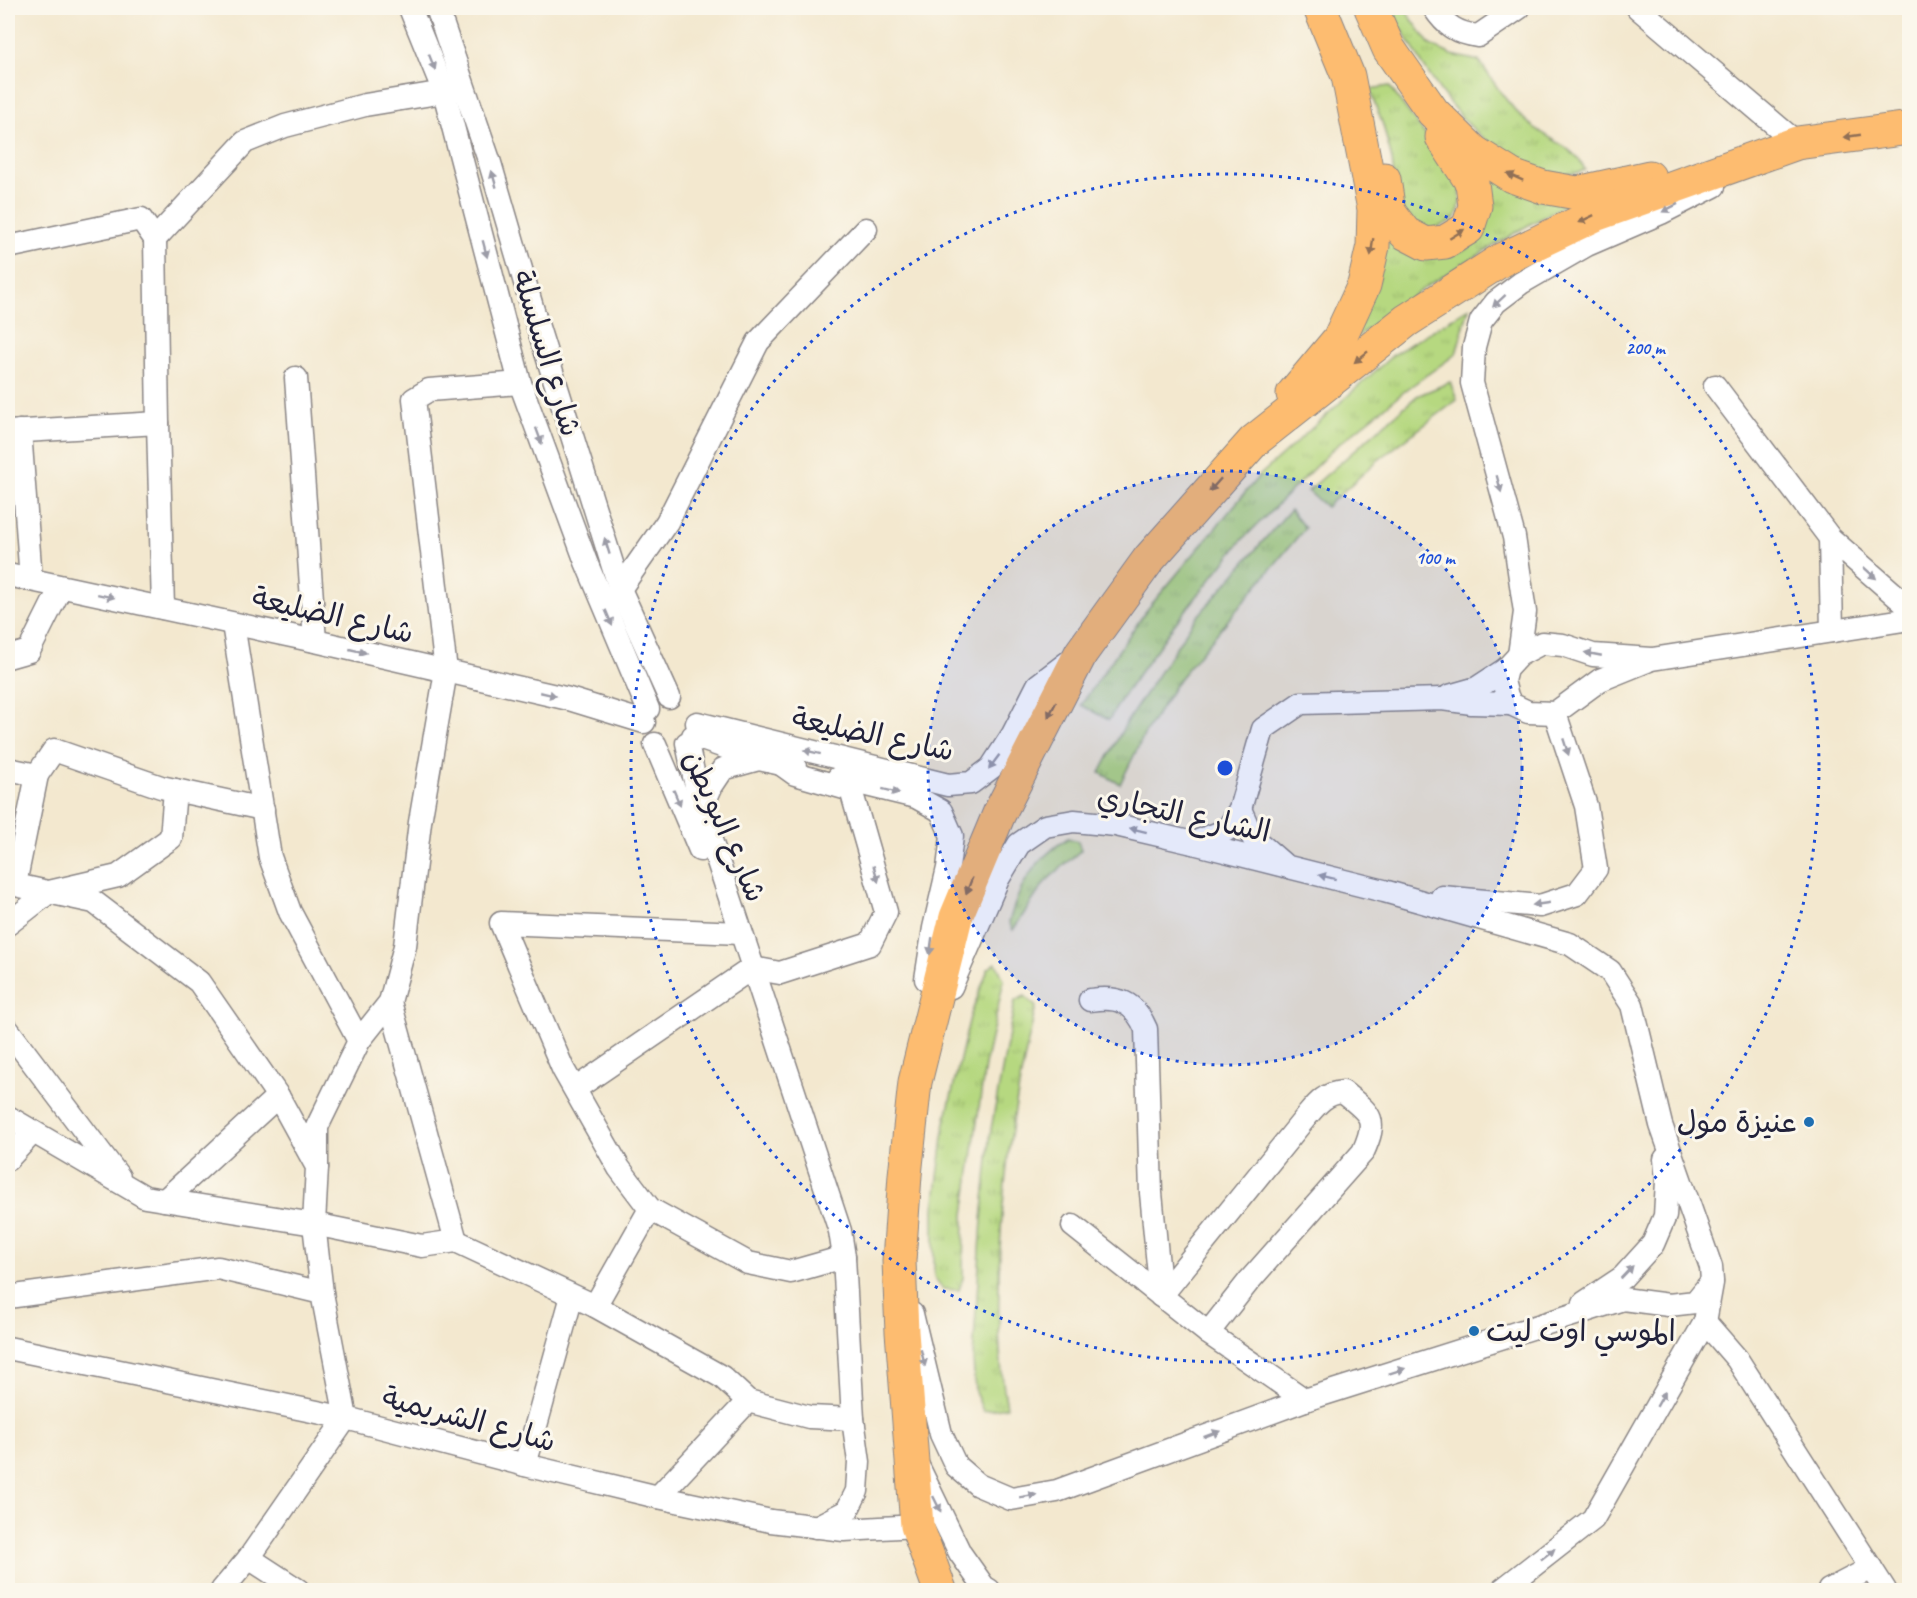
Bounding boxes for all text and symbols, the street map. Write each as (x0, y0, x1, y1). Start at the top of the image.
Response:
one-way arrow (427, 53, 437, 71)
one-way arrow (1842, 131, 1861, 140)
one-way arrow (489, 170, 498, 188)
one-way arrow (1506, 172, 1524, 182)
one-way arrow (1661, 203, 1679, 213)
one-way arrow (1578, 215, 1595, 224)
one-way arrow (1449, 229, 1466, 240)
one-way arrow (1367, 237, 1376, 256)
one-way arrow (480, 240, 490, 258)
street label: شارع السلسلة (502, 265, 590, 441)
one-way arrow (1493, 293, 1507, 307)
text: 200 m (1626, 337, 1666, 359)
one-way arrow (1353, 351, 1369, 364)
one-way arrow (535, 427, 545, 445)
one-way arrow (1495, 475, 1505, 493)
one-way arrow (1209, 477, 1222, 492)
one-way arrow (602, 537, 611, 555)
text: 100 m (1416, 547, 1456, 569)
one-way arrow (1862, 566, 1877, 579)
street label: شارع الضليعة (248, 578, 418, 654)
one-way arrow (96, 592, 115, 602)
one-way arrow (605, 609, 615, 627)
one-way arrow (349, 646, 367, 656)
one-way arrow (1584, 649, 1603, 658)
one-way arrow (539, 690, 557, 700)
street label: شارع الضليعة (788, 698, 958, 772)
one-way arrow (1047, 701, 1057, 719)
one-way arrow (1562, 738, 1571, 756)
street label: شارع البويطن (673, 744, 775, 909)
one-way arrow (803, 746, 821, 756)
one-way arrow (988, 754, 1001, 770)
centre of rings (1215, 758, 1235, 778)
street label: الشارع التجاري (1093, 777, 1274, 853)
one-way arrow (882, 786, 900, 796)
one-way arrow (673, 789, 682, 806)
one-way arrow (1129, 824, 1147, 834)
one-way arrow (871, 865, 881, 883)
one-way arrow (1318, 871, 1336, 881)
one-way arrow (964, 878, 974, 896)
one-way arrow (1531, 899, 1550, 908)
one-way arrow (927, 937, 936, 956)
place label: عنيزة مول (1677, 1103, 1797, 1141)
marker: عنيزة مول (1802, 1115, 1816, 1129)
one-way arrow (1620, 1264, 1634, 1279)
place label: الموسي اوت ليت (1486, 1312, 1676, 1357)
marker: الموسي اوت ليت (1467, 1324, 1481, 1338)
one-way arrow (918, 1349, 928, 1367)
one-way arrow (1388, 1366, 1406, 1375)
street label: شارع الشريمية (378, 1378, 560, 1462)
one-way arrow (1656, 1390, 1666, 1407)
one-way arrow (1203, 1429, 1221, 1439)
one-way arrow (1018, 1491, 1037, 1500)
one-way arrow (933, 1496, 942, 1513)
one-way arrow (1540, 1548, 1556, 1561)

